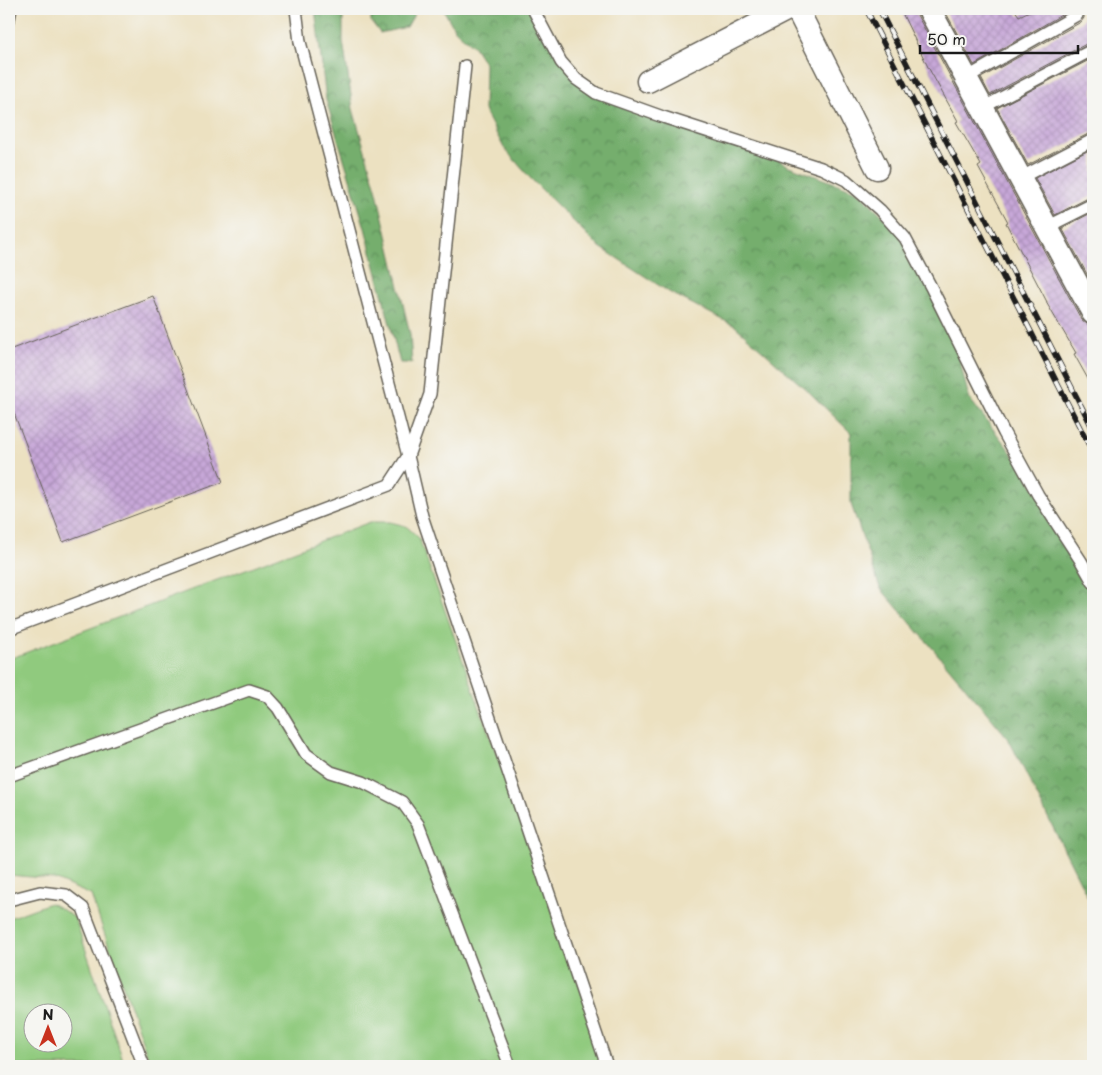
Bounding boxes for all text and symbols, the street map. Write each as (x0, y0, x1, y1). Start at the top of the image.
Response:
scale bar (920, 22, 1077, 54)
text: 50 m (927, 27, 966, 50)
north arrow (22, 1002, 72, 1052)
text: N (42, 1004, 54, 1025)

